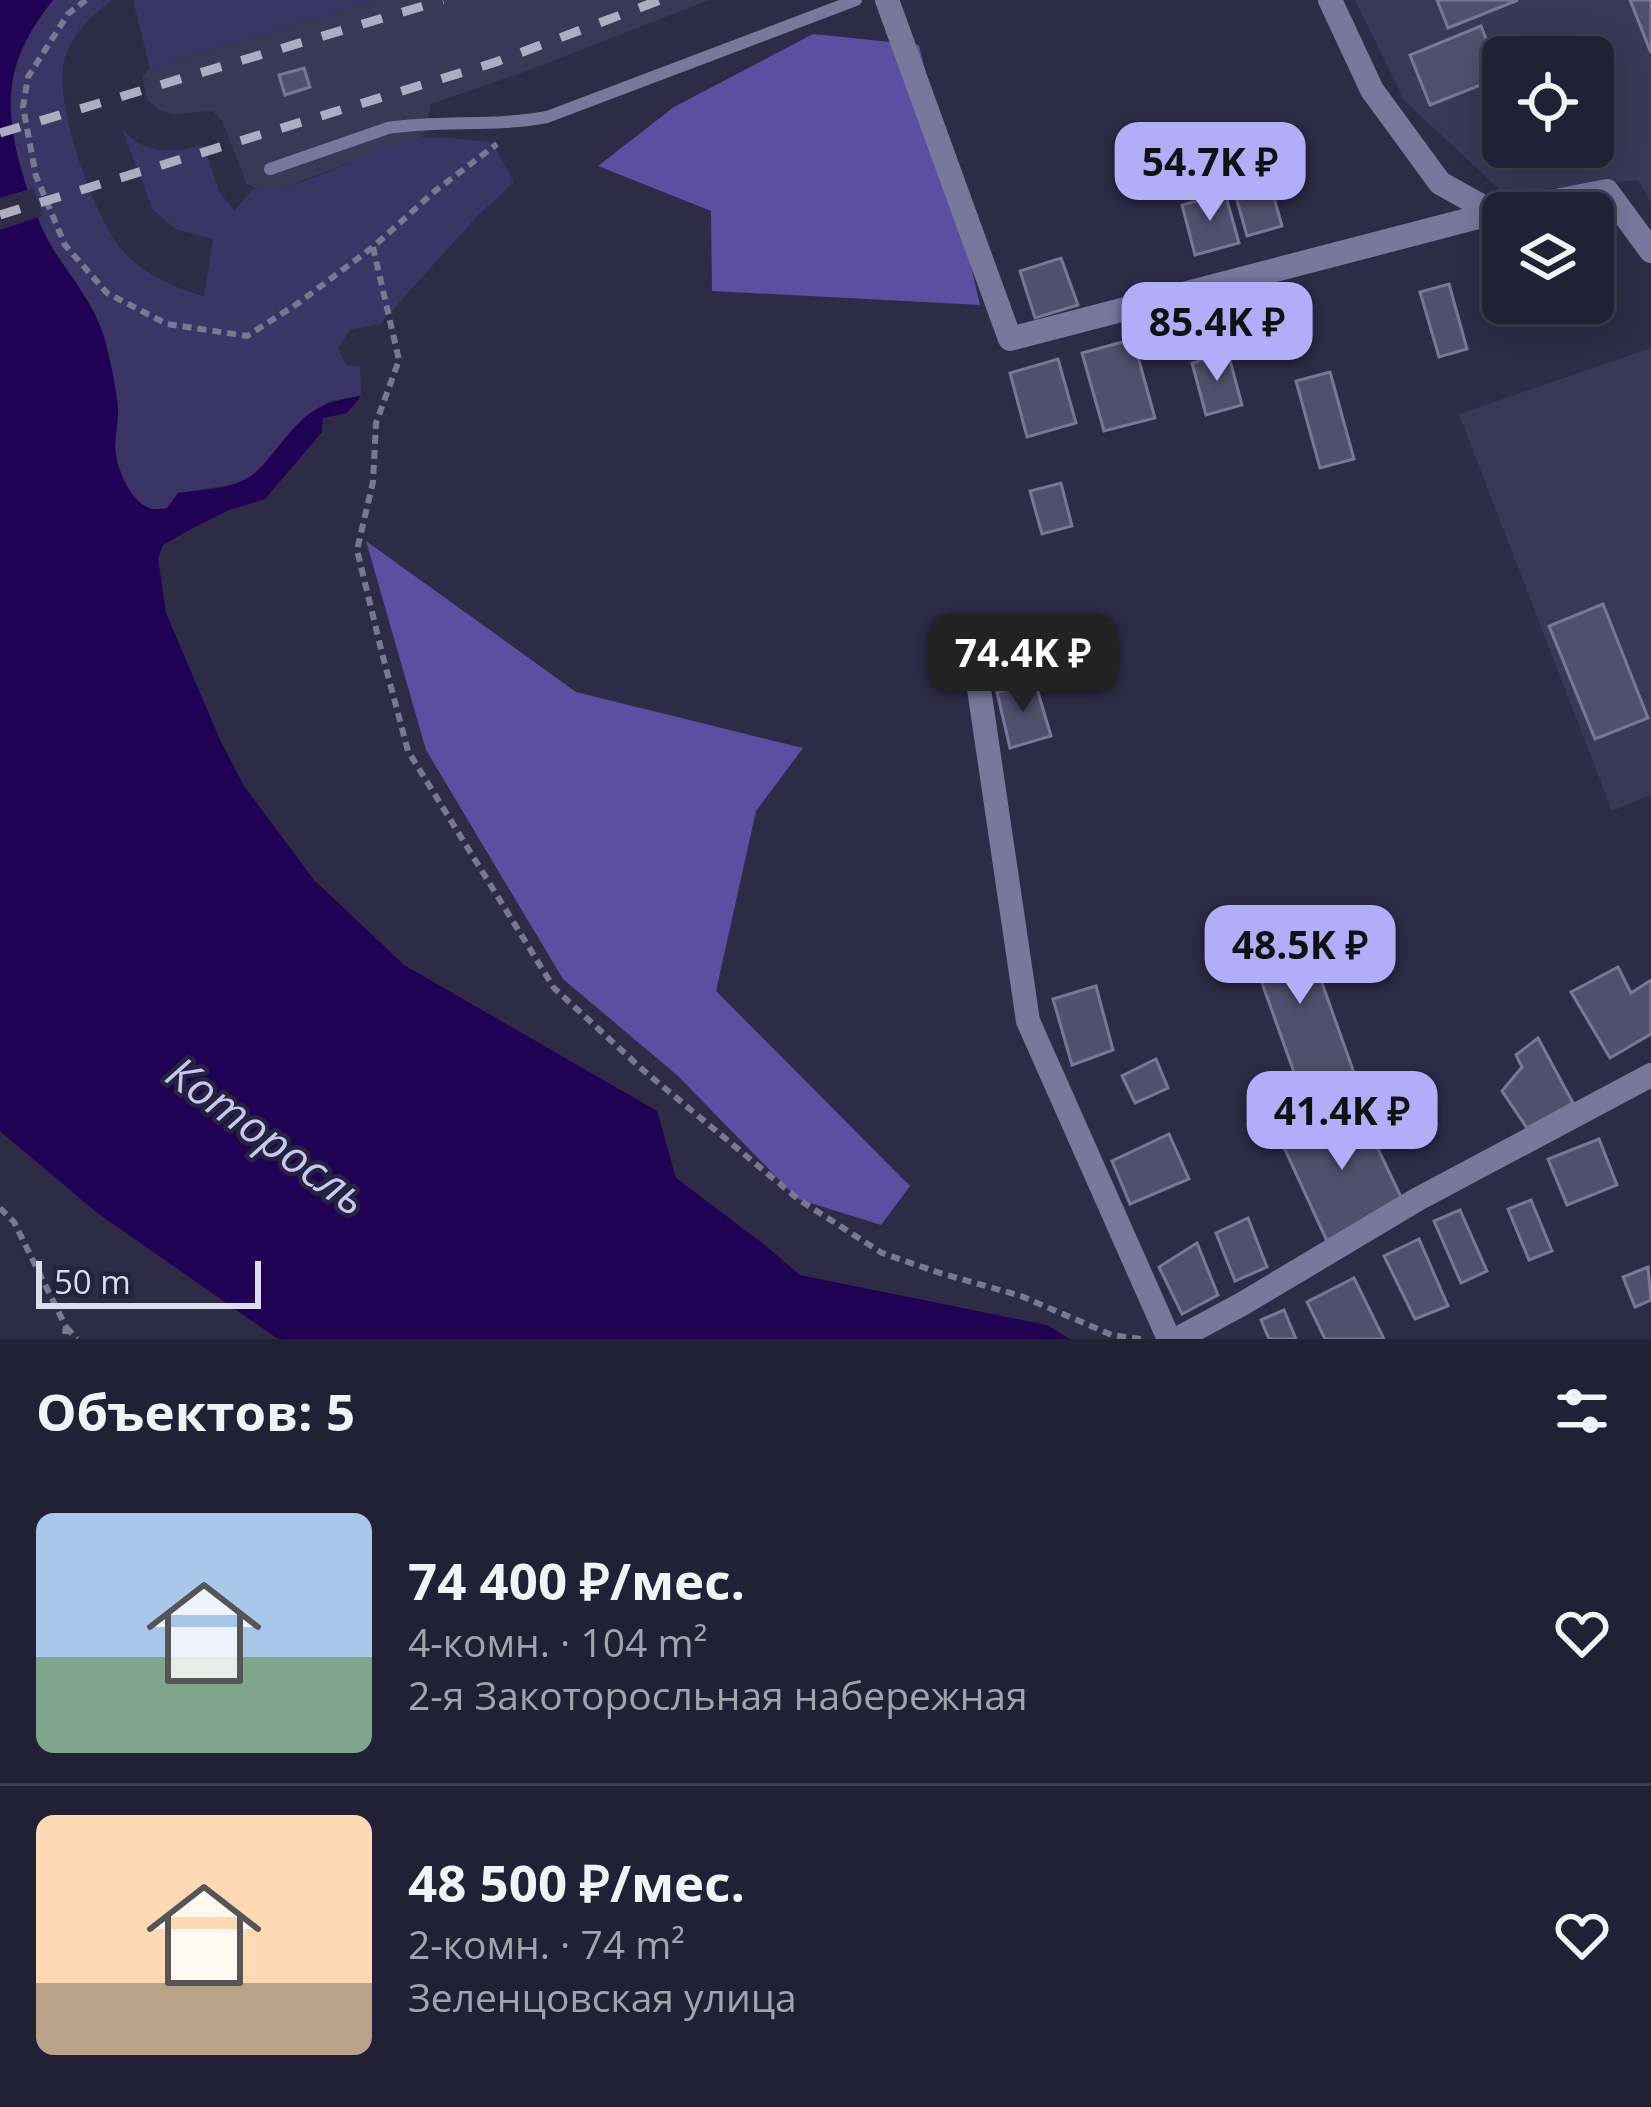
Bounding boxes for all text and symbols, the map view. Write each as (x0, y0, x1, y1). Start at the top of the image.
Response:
map controls (1482, 36, 1614, 324)
button: locate (1482, 36, 1614, 168)
pin: 54.7K ₽ (1099, 122, 1321, 224)
text: 54.7K ₽ (1142, 134, 1278, 187)
button: layers (1482, 192, 1614, 324)
pin: 85.4K ₽ (1106, 282, 1328, 384)
text: 85.4K ₽ (1149, 294, 1285, 347)
pin: 74.4K ₽ (912, 613, 1134, 715)
text: 74.4K ₽ (955, 625, 1091, 678)
pin: 48.5K ₽ (1189, 905, 1411, 1007)
text: 48.5K ₽ (1232, 917, 1368, 970)
water label: Которосль (155, 1041, 381, 1228)
pin: 41.4K ₽ (1231, 1071, 1453, 1173)
text: 41.4K ₽ (1274, 1083, 1410, 1136)
scale bar (36, 1255, 261, 1308)
text: 50 m (54, 1259, 131, 1304)
text: Объектов: 5 (36, 1376, 355, 1446)
icon: filters (1549, 1378, 1615, 1444)
text: 74 400 ₽/мес. (408, 1545, 745, 1615)
icon: home (132, 1561, 276, 1705)
icon: heart (1549, 1600, 1615, 1666)
text: 4-комн. · 104 m² (408, 1615, 707, 1668)
text: 2-я Закоторосльная набережная (408, 1668, 1028, 1721)
text: 48 500 ₽/мес. (408, 1847, 745, 1917)
icon: home (132, 1863, 276, 2007)
icon: heart (1549, 1902, 1615, 1968)
text: 2-комн. · 74 m² (408, 1917, 685, 1970)
text: Зеленцовская улица (408, 1970, 797, 2023)

